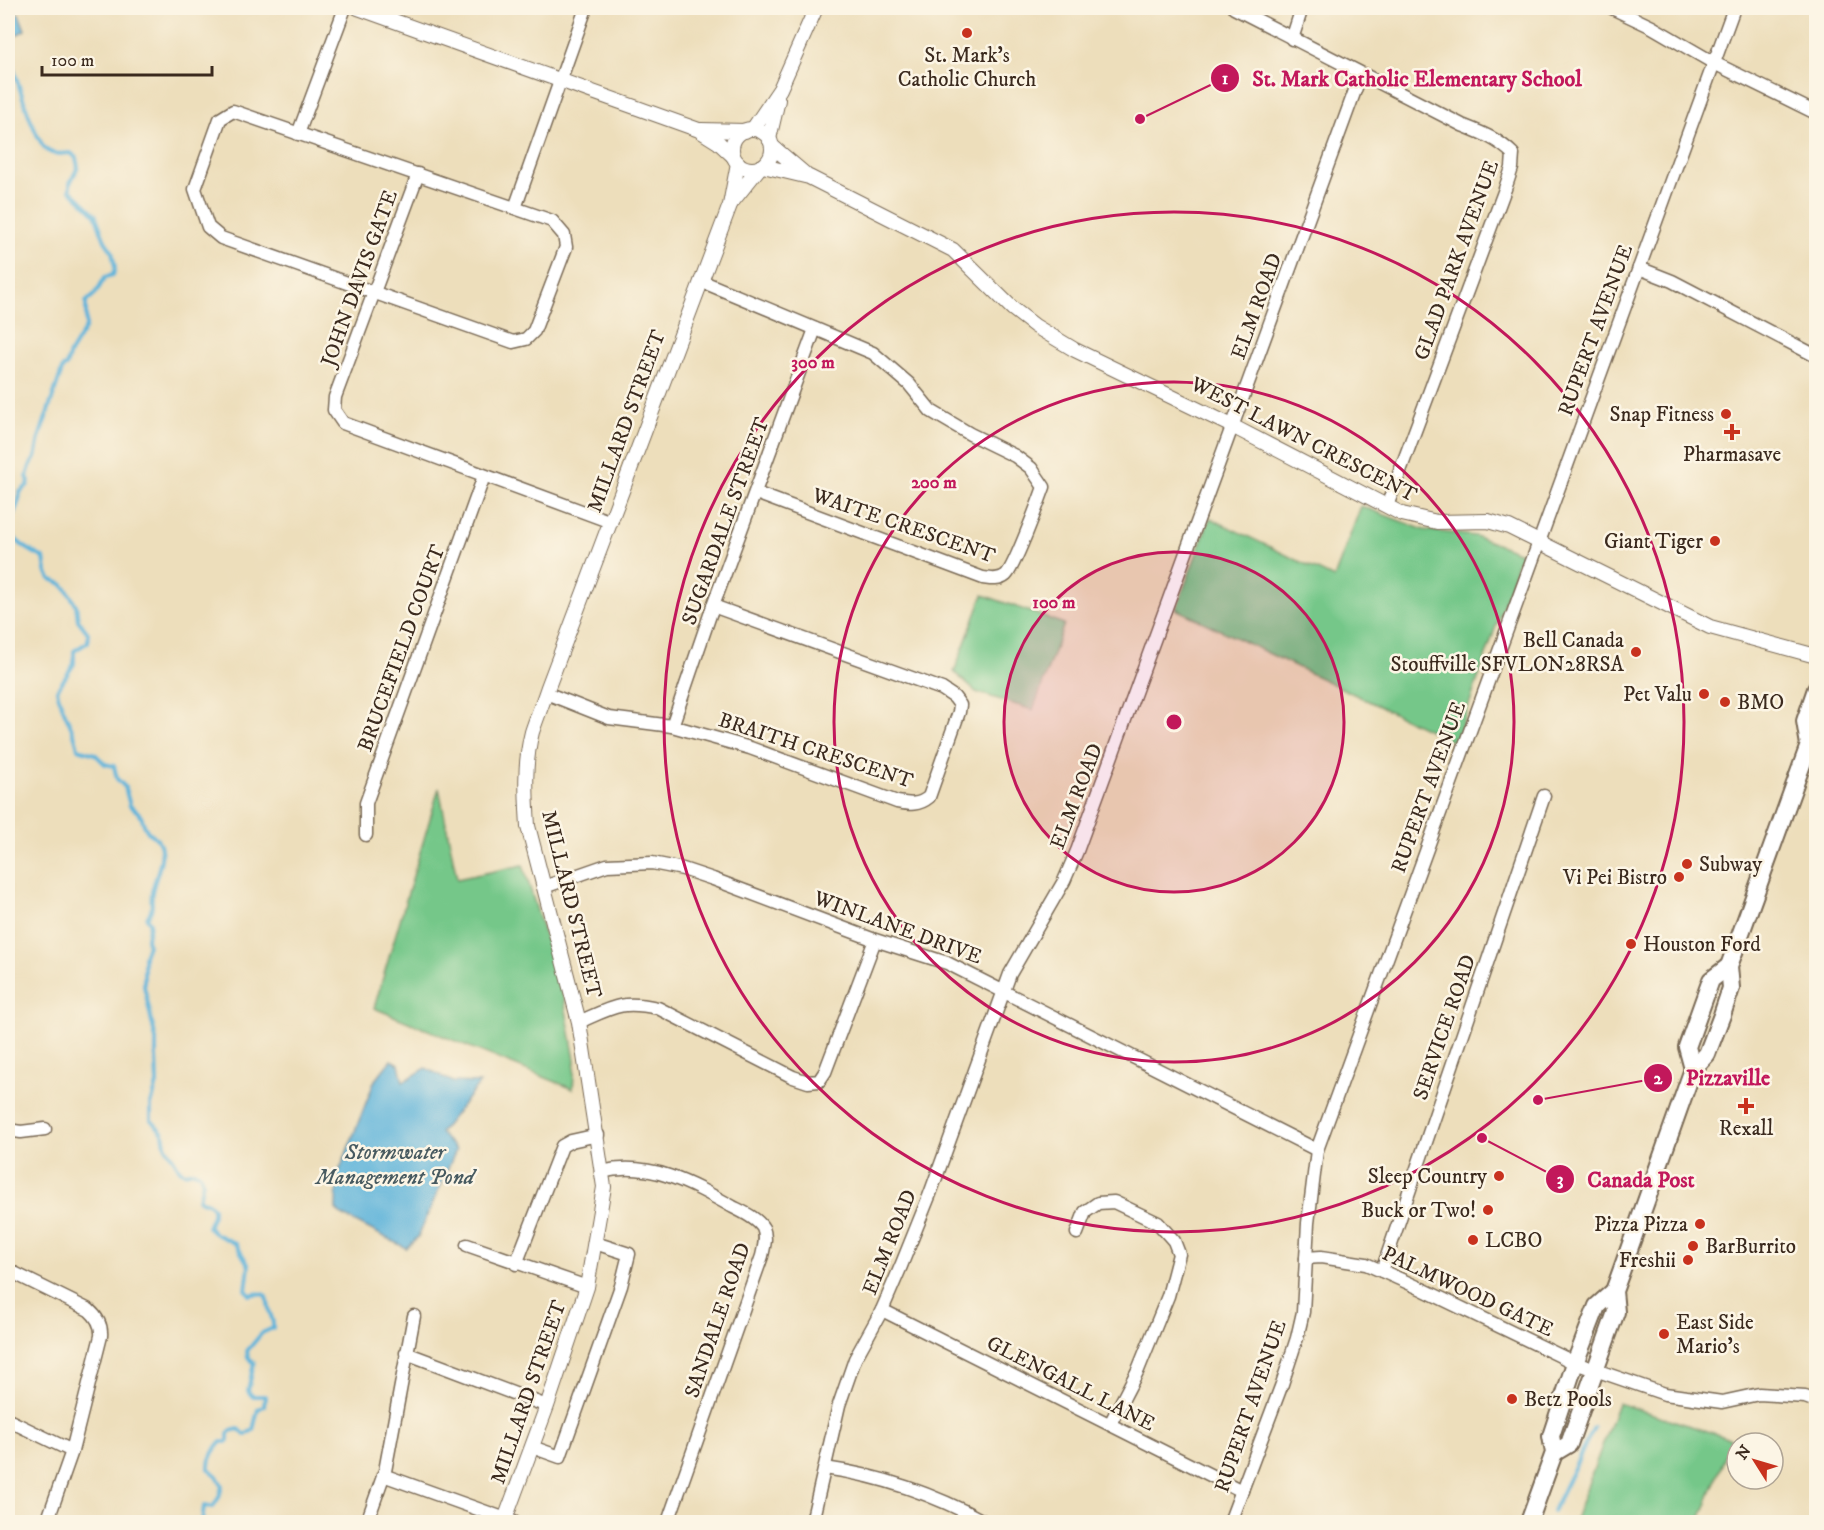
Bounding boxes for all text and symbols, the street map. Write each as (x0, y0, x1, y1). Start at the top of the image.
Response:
marker: St. Mark's Catholic Church (960, 26, 974, 40)
scale bar (42, 39, 212, 77)
place label: St. Mark's Catholic Church (898, 43, 1036, 93)
text: 100 m (51, 50, 94, 72)
callout: St. Mark Catholic Elementary School (1210, 58, 1593, 98)
text: St. Mark Catholic Elementary School (1252, 66, 1582, 93)
text: 1 (1222, 68, 1229, 90)
street label: GLAD PARK AVENUE (1409, 157, 1505, 364)
street label: JOHN DAVIS GATE (315, 186, 404, 372)
street label: RUPERT AVENUE (1553, 241, 1639, 420)
street label: ELM ROAD (1226, 250, 1288, 363)
street label: MILLARD STREET (582, 326, 672, 516)
text: 300 m (791, 352, 835, 374)
street label: WEST LAWN CRESCENT (1185, 371, 1421, 508)
place label: Snap Fitness (1610, 402, 1714, 428)
marker: Snap Fitness (1719, 407, 1733, 421)
street label: SUGARDALE STREET (676, 414, 776, 629)
marker: Pharmasave (1725, 425, 1739, 439)
place label: Pharmasave (1683, 442, 1781, 468)
text: 200 m (911, 472, 957, 494)
street label: WAITE CRESCENT (808, 482, 999, 569)
place label: Giant Tiger (1604, 529, 1703, 555)
marker: Giant Tiger (1708, 534, 1722, 548)
street label: BRUCEFIELD COURT (352, 541, 452, 755)
text: 100 m (1032, 592, 1076, 614)
place label: Bell Canada Stouffville SFVLON28RSA (1390, 628, 1625, 678)
marker: Bell Canada Stouffville SFVLON28RSA (1629, 645, 1643, 659)
place label: Pet Valu (1623, 682, 1692, 708)
marker: Pet Valu (1697, 687, 1711, 701)
place label: BMO (1737, 690, 1784, 716)
marker: BMO (1718, 695, 1732, 709)
street label: RUPERT AVENUE (1386, 698, 1472, 877)
street label: BRAITH CRESCENT (715, 707, 916, 795)
centre of rings (1164, 712, 1184, 732)
street label: ELM ROAD (1045, 740, 1109, 853)
street label: MILLARD STREET (535, 808, 607, 1001)
place label: Subway (1699, 852, 1763, 878)
marker: Subway (1680, 857, 1694, 871)
place label: Vi Pei Bistro (1562, 865, 1667, 891)
marker: Vi Pei Bistro (1672, 870, 1686, 884)
street label: WINLANE DRIVE (809, 885, 985, 970)
place label: Houston Ford (1643, 932, 1761, 958)
marker: Houston Ford (1624, 937, 1638, 951)
street label: SERVICE ROAD (1408, 951, 1482, 1103)
callout: Pizzaville (1643, 1058, 1782, 1098)
text: Pizzaville (1686, 1065, 1770, 1092)
text: 2 (1654, 1068, 1664, 1090)
marker: Rexall (1739, 1099, 1753, 1113)
place label: Rexall (1719, 1116, 1774, 1142)
water label: Stormwater Management Pond (314, 1139, 478, 1191)
callout: Canada Post (1545, 1159, 1706, 1199)
place label: Sleep Country (1368, 1164, 1488, 1190)
text: Canada Post (1587, 1167, 1695, 1194)
marker: Sleep Country (1492, 1169, 1506, 1183)
text: 3 (1557, 1169, 1564, 1191)
street label: ELM ROAD (857, 1186, 923, 1299)
place label: Buck or Two! (1361, 1198, 1476, 1224)
marker: Buck or Two! (1481, 1203, 1495, 1217)
place label: Pizza Pizza (1594, 1212, 1688, 1238)
marker: Pizza Pizza (1693, 1217, 1707, 1231)
place label: LCBO (1485, 1228, 1542, 1254)
marker: LCBO (1466, 1233, 1480, 1247)
place label: BarBurrito (1705, 1234, 1796, 1260)
street label: SANDALE ROAD (679, 1239, 757, 1401)
marker: BarBurrito (1686, 1239, 1700, 1253)
street label: PALMWOOD GATE (1378, 1241, 1558, 1343)
place label: Freshii (1619, 1248, 1676, 1274)
marker: Freshii (1681, 1253, 1695, 1267)
street label: MILLARD STREET (485, 1297, 573, 1488)
place label: East Side Mario's (1676, 1310, 1754, 1360)
street label: RUPERT AVENUE (1209, 1317, 1293, 1496)
marker: East Side Mario's (1657, 1327, 1671, 1341)
street label: GLENGALL LANE (982, 1330, 1159, 1438)
place label: Betz Pools (1524, 1387, 1612, 1413)
marker: Betz Pools (1505, 1392, 1519, 1406)
north arrow (1725, 1431, 1785, 1491)
text: N (1732, 1441, 1756, 1464)

